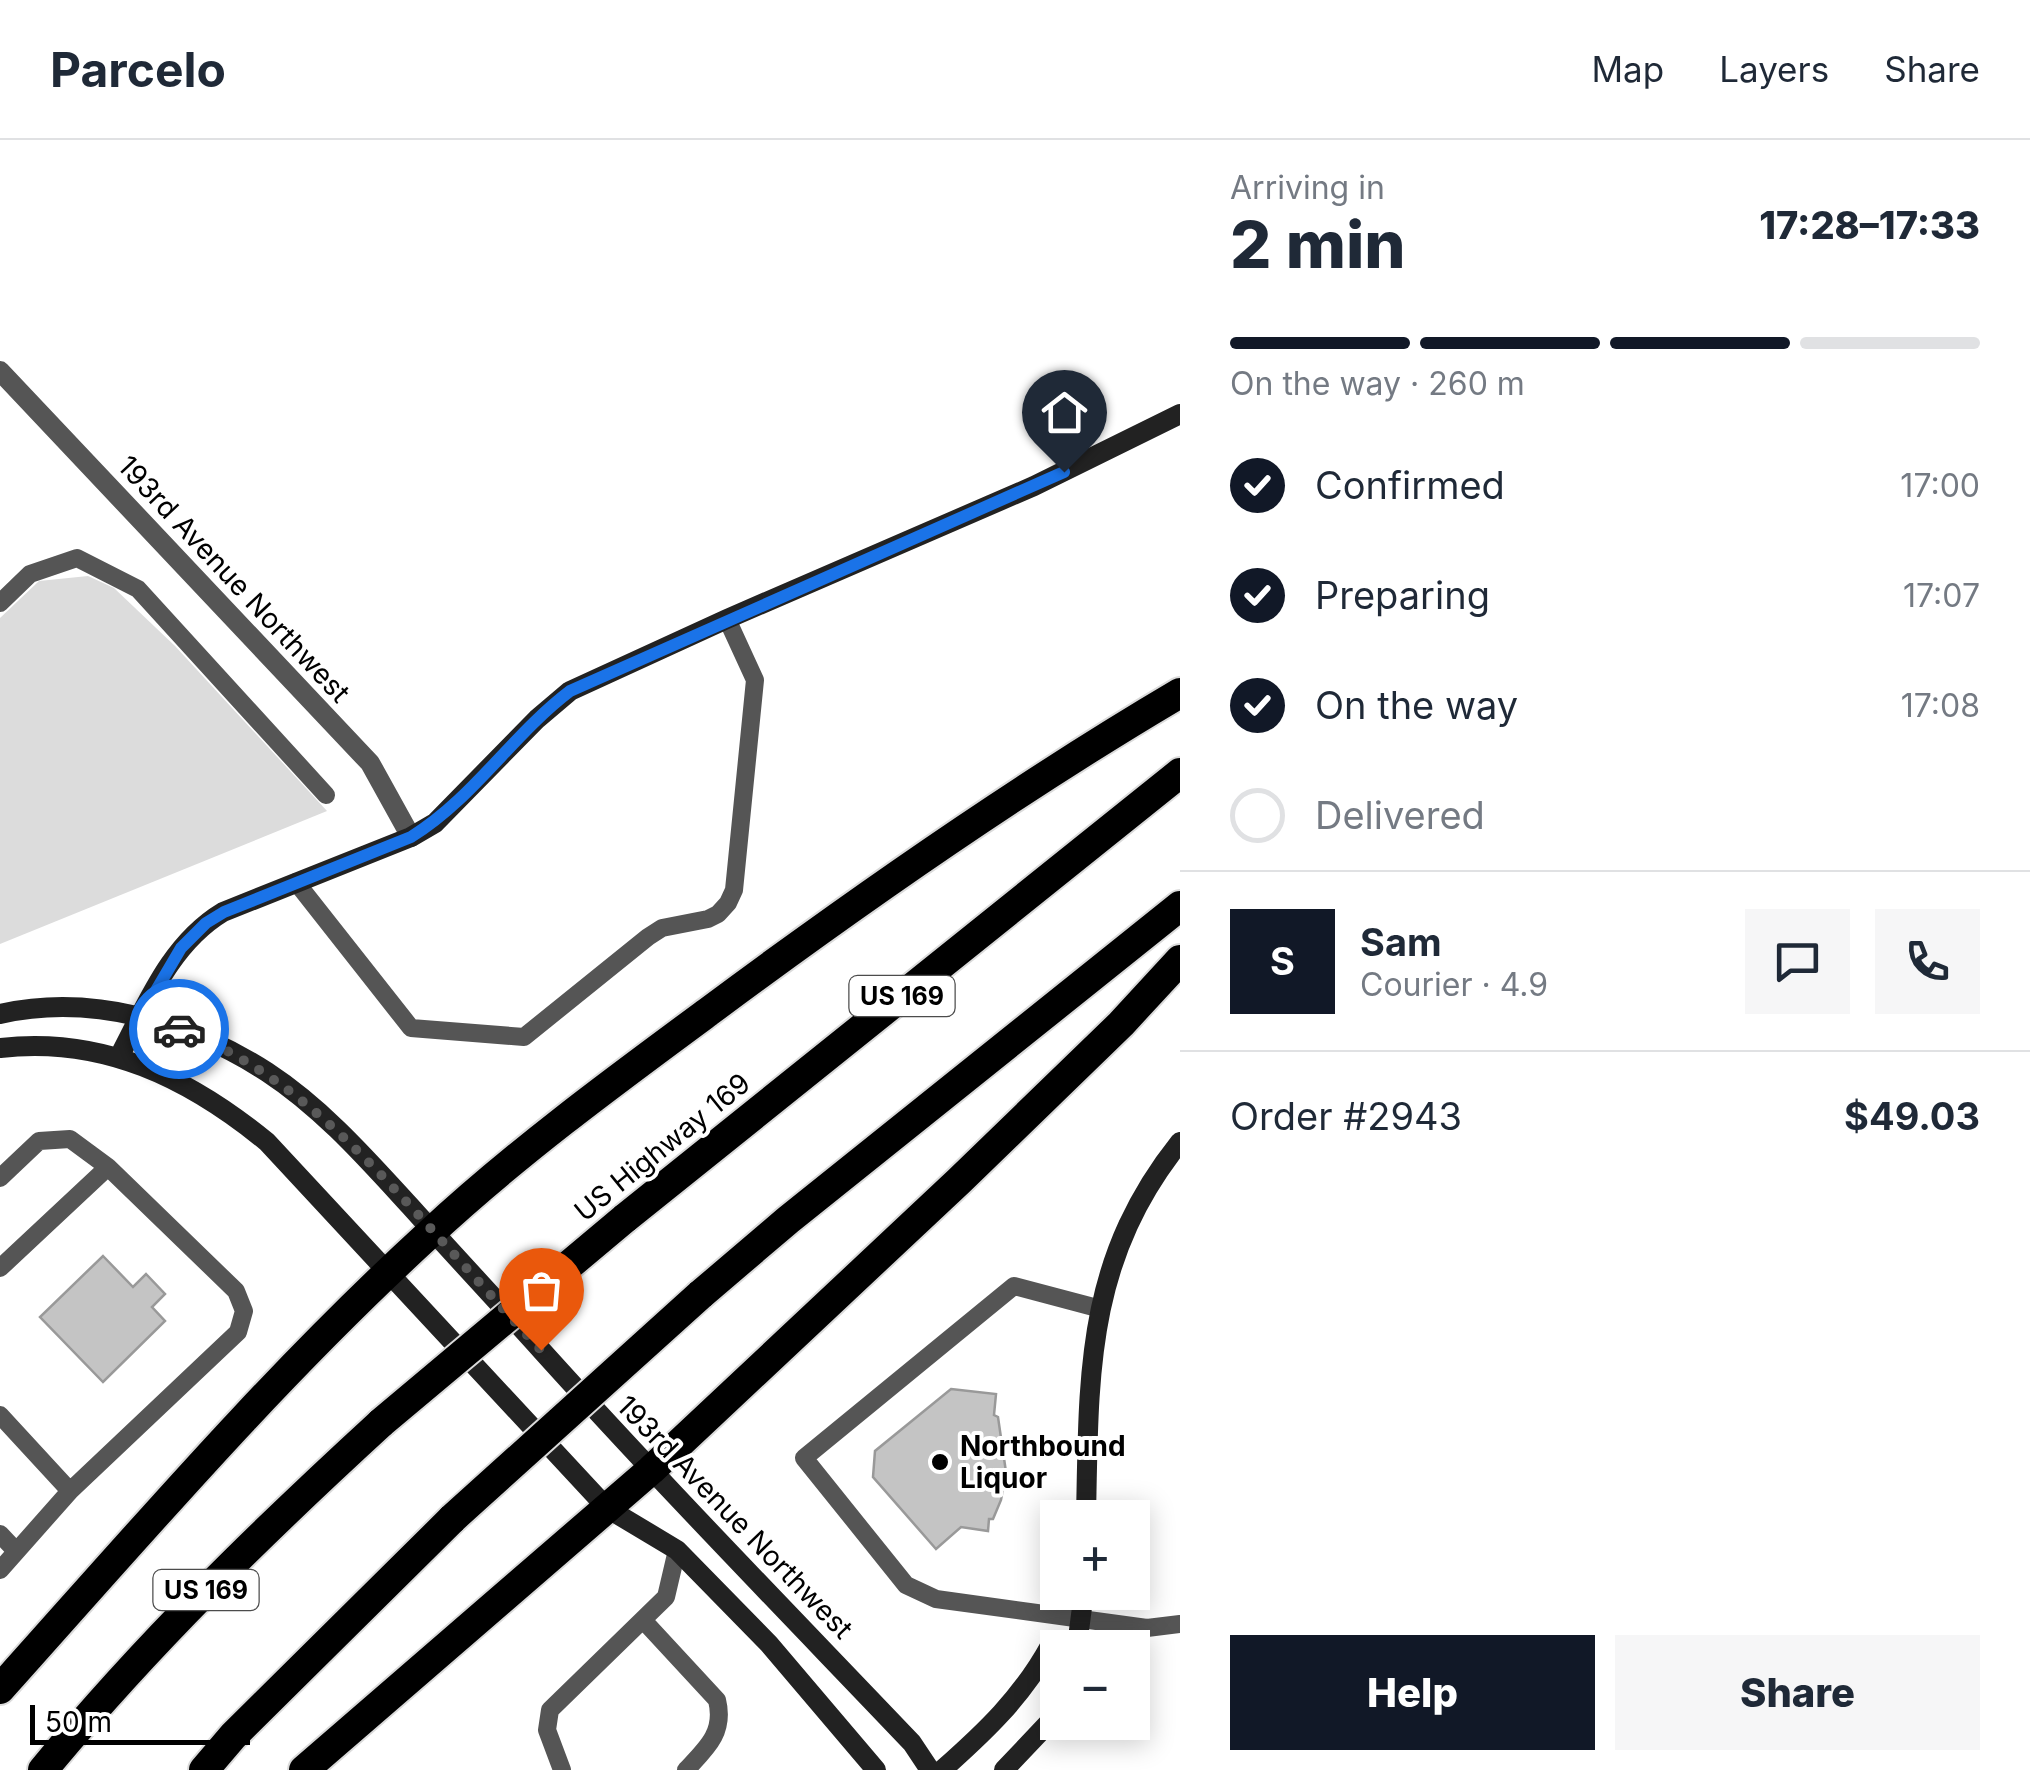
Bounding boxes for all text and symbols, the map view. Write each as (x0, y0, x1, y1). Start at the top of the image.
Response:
text: Parcelo (50, 40, 226, 99)
text: Map (1592, 48, 1664, 90)
text: Layers (1719, 48, 1829, 90)
text: Share (1884, 48, 1980, 90)
text: Arriving in (1230, 168, 1385, 207)
text: 17:28–17:33 (1759, 202, 1980, 248)
text: 2 min (1230, 205, 1406, 284)
text: On the way · 260 m (1230, 364, 1525, 403)
pin (1022, 370, 1107, 473)
icon: home (1037, 385, 1092, 440)
street label: 193rd Avenue Northwest (111, 449, 357, 709)
icon: check (1230, 458, 1285, 513)
text: Confirmed (1315, 462, 1505, 508)
text: 17:00 (1900, 466, 1980, 505)
icon: check (1230, 568, 1285, 623)
text: Preparing (1315, 572, 1490, 618)
text: 17:07 (1903, 576, 1980, 615)
icon: check (1230, 678, 1285, 733)
text: On the way (1315, 682, 1518, 728)
text: 17:08 (1901, 686, 1980, 725)
text: Delivered (1315, 792, 1485, 838)
button: chat (1745, 909, 1850, 1014)
button: phone (1875, 909, 1980, 1014)
text: Sam (1360, 919, 1442, 965)
text: S (1270, 938, 1295, 984)
text: Courier · 4.9 (1360, 965, 1548, 1004)
road number: US 169 (850, 976, 954, 1016)
courier (129, 979, 229, 1079)
icon: car (152, 1002, 207, 1057)
street label: US Highway 169 (567, 1066, 757, 1228)
text: Order #2943 (1230, 1093, 1462, 1139)
text: $49.03 (1844, 1093, 1980, 1139)
pin (499, 1248, 584, 1351)
icon: bag (514, 1263, 569, 1318)
street label: 193rd Avenue Northwest (610, 1388, 860, 1646)
place label: Northbound Liquor (960, 1429, 1126, 1495)
marker: Northbound Liquor (929, 1451, 951, 1473)
map controls (1040, 1500, 1150, 1740)
button: + (1040, 1500, 1150, 1610)
road number: US 169 (154, 1570, 258, 1610)
button: − (1040, 1630, 1150, 1740)
button: Help (1230, 1635, 1595, 1750)
button: Share (1615, 1635, 1980, 1750)
scale bar (30, 1700, 250, 1744)
text: 50 m (45, 1705, 112, 1739)

